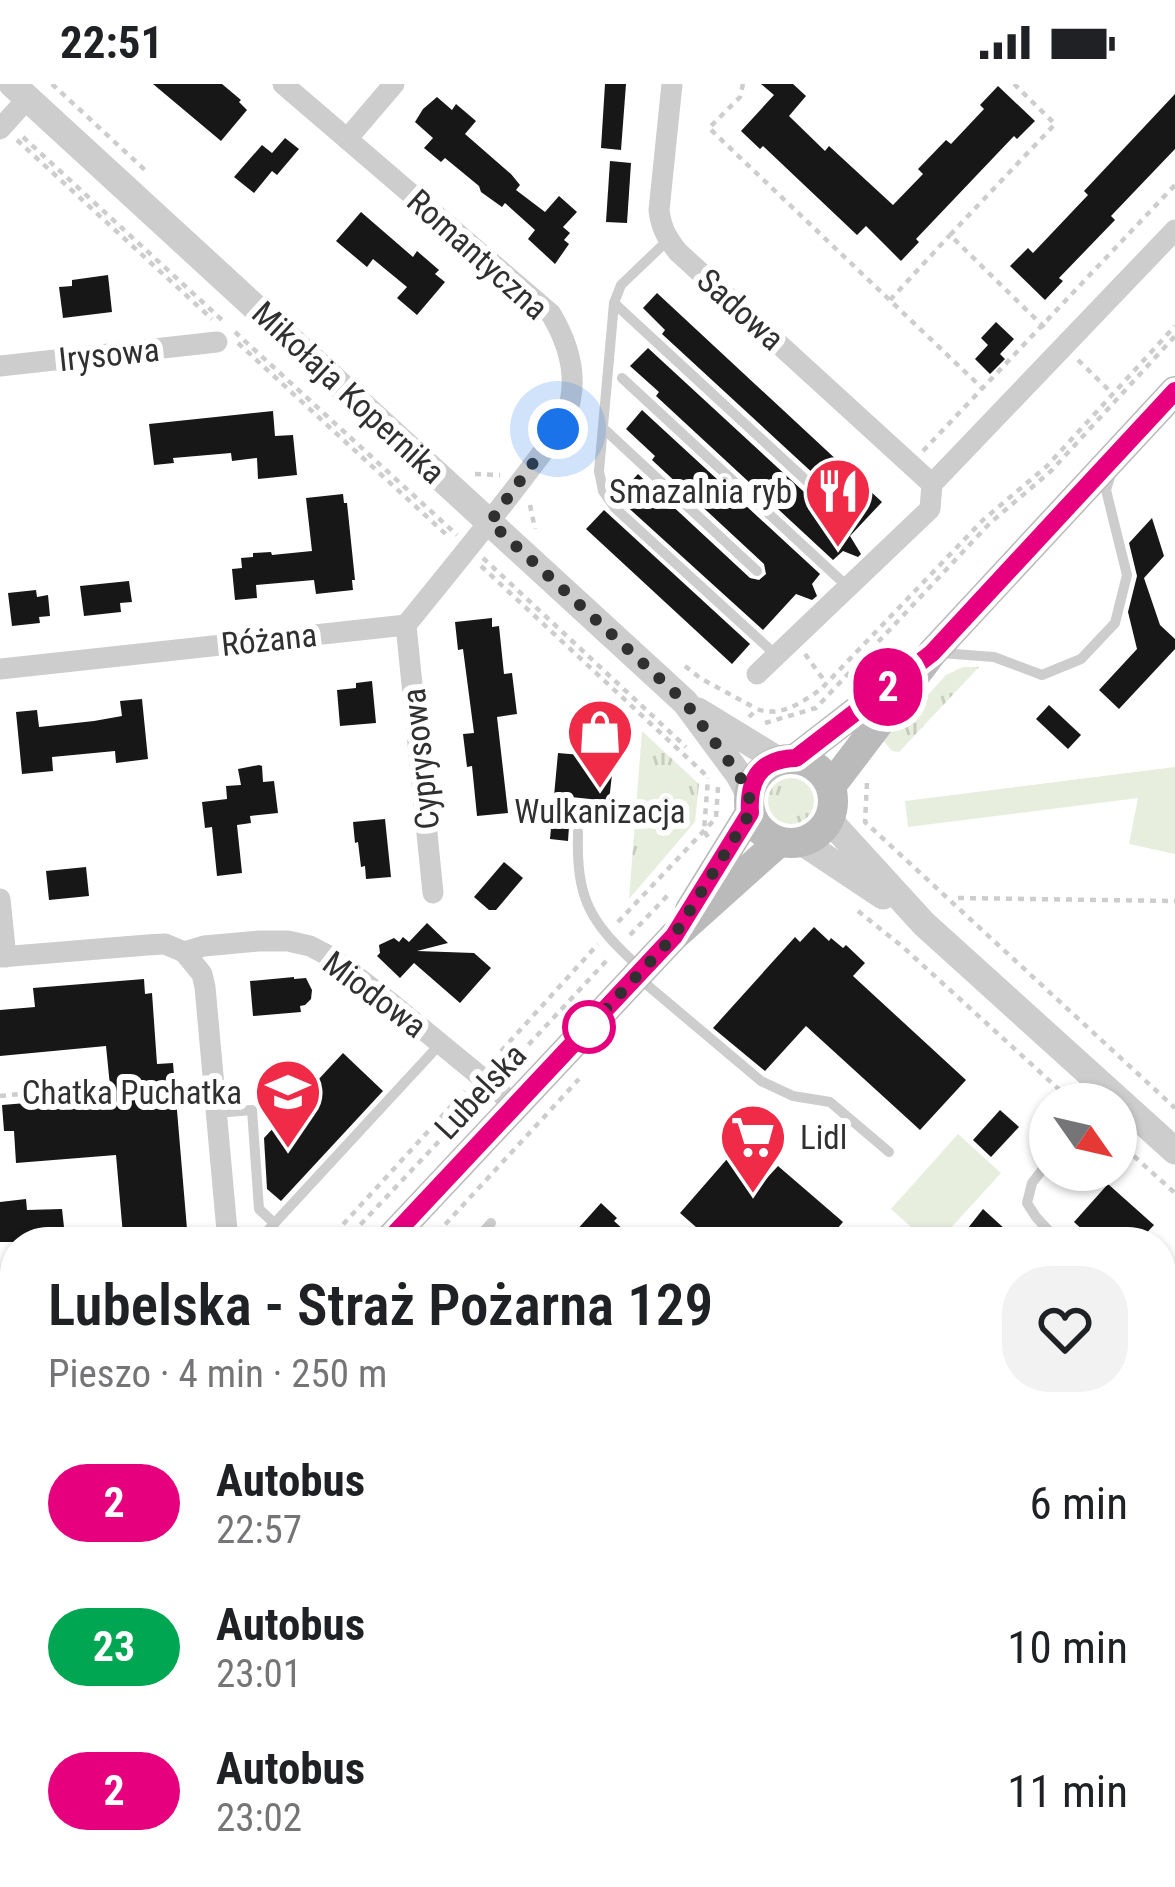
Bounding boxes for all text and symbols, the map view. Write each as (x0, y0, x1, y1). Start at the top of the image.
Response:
text: 22:51 (60, 16, 163, 69)
street label: Romantyczna (399, 181, 556, 328)
street label: Sadowa (689, 260, 792, 358)
street label: Mikołaja Kopernika (244, 293, 453, 492)
street label: Irysowa (57, 330, 161, 379)
your location (528, 399, 588, 459)
restaurant icon: Smazalnia ryb (803, 456, 873, 550)
place label: Smazalnia ryb (609, 472, 792, 511)
street label: Różana (219, 615, 319, 664)
line badge: 2 (849, 648, 927, 726)
text: 2 (877, 662, 899, 711)
street label: Cyprysowa (394, 686, 447, 831)
shop icon: Wulkanizacja (565, 697, 635, 791)
place label: Wulkanizacja (514, 792, 686, 831)
street label: Miodowa (315, 943, 434, 1046)
unlabelled marker (564, 1002, 614, 1052)
street label: Lubelska (427, 1036, 534, 1147)
school or university icon: Chatka Puchatka (253, 1057, 323, 1151)
place label: Chatka Puchatka (22, 1073, 242, 1112)
north arrow (1029, 1083, 1137, 1191)
map controls (1029, 1083, 1137, 1191)
supermarket icon: Lidl (718, 1102, 788, 1196)
place label: Lidl (800, 1118, 847, 1157)
button: heart (1002, 1266, 1128, 1392)
text: Lubelska - Straż Pożarna 129 (48, 1272, 713, 1339)
text: Pieszo · 4 min · 250 m (48, 1351, 387, 1397)
text: Autobus (216, 1454, 365, 1507)
text: 6 min (1029, 1477, 1128, 1530)
text: 2 (103, 1478, 125, 1527)
text: 22:57 (216, 1507, 302, 1553)
text: Autobus (216, 1598, 365, 1651)
text: 10 min (1007, 1621, 1128, 1674)
text: 23 (93, 1622, 135, 1671)
text: 23:01 (216, 1651, 302, 1697)
text: Autobus (216, 1742, 365, 1795)
text: 11 min (1007, 1765, 1128, 1818)
text: 2 (103, 1766, 125, 1815)
text: 23:02 (216, 1795, 302, 1841)

